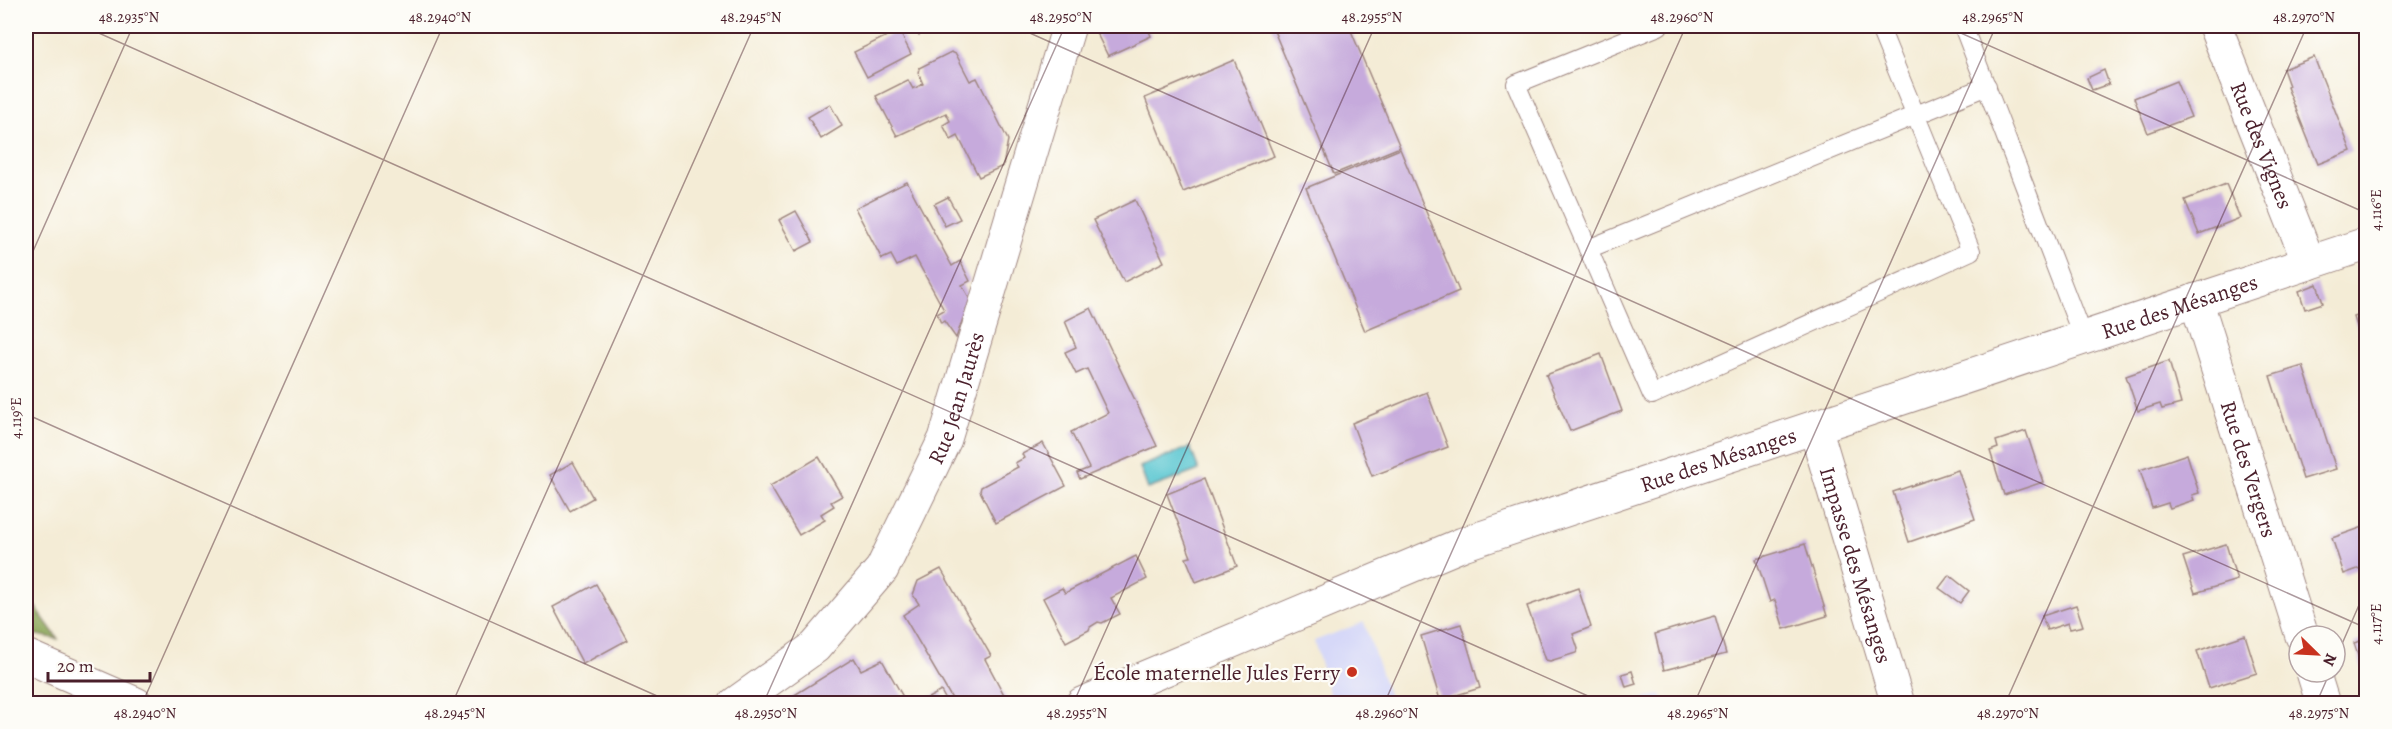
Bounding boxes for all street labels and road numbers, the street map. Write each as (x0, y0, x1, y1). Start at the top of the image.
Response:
street label: Rue des Vignes (2223, 77, 2300, 213)
street label: Rue des Mésanges (2098, 267, 2262, 347)
street label: Rue Jean Jaurès (921, 328, 992, 470)
street label: Rue des Vergers (2213, 397, 2284, 541)
street label: Rue des Mésanges (1636, 420, 1800, 500)
street label: Impasse des Mésanges (1812, 463, 1899, 667)

